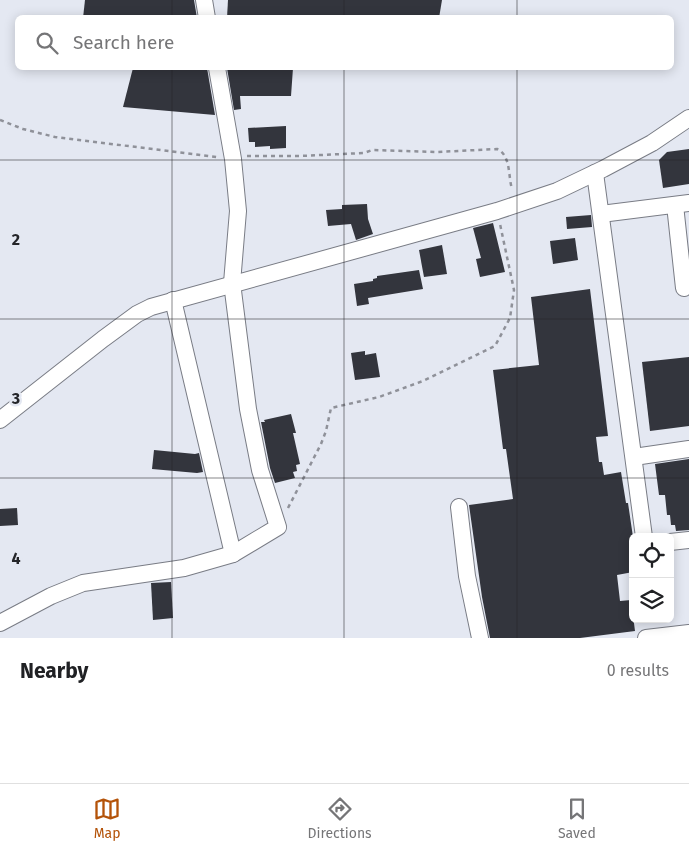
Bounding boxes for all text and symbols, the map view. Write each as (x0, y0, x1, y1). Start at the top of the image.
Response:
search box (15, 15, 674, 70)
icon: search (33, 29, 61, 57)
text: Search here (73, 31, 174, 54)
text: 2 (12, 230, 20, 249)
text: 3 (11, 389, 20, 408)
map controls (629, 533, 674, 623)
button: locate (629, 533, 674, 578)
text: 4 (11, 549, 21, 568)
button: layers (629, 578, 674, 623)
text: Nearby (20, 658, 88, 684)
text: 0 results (607, 661, 669, 680)
tab: Map (93, 795, 121, 842)
tab: Directions (307, 795, 372, 842)
tab: Saved (558, 795, 596, 842)

